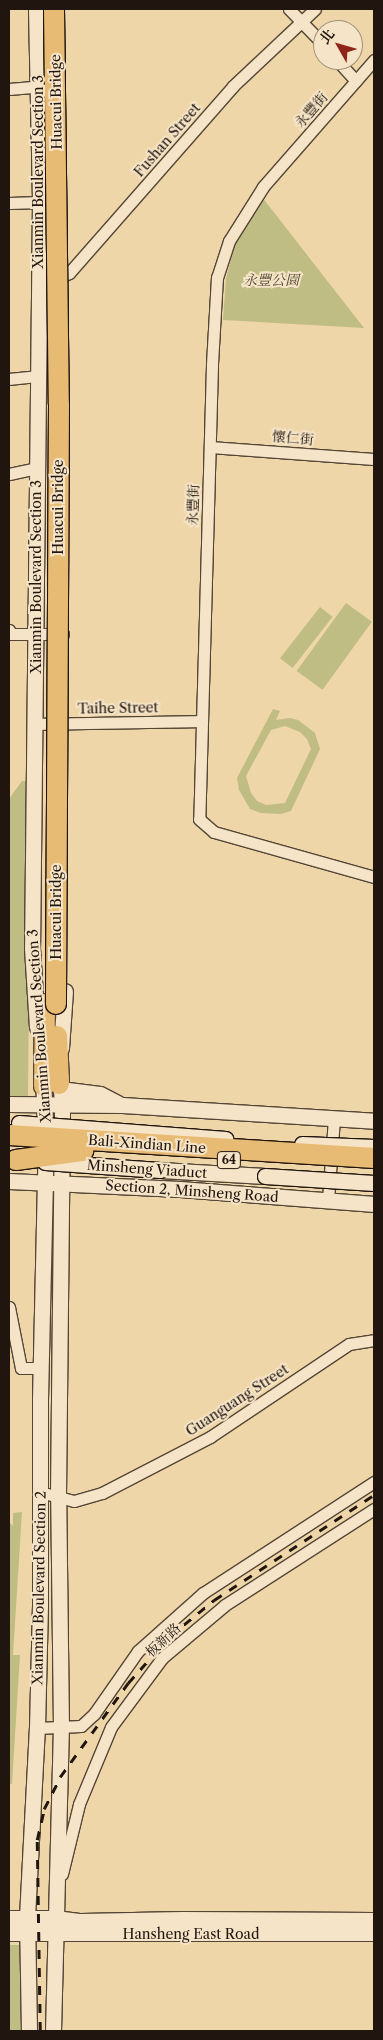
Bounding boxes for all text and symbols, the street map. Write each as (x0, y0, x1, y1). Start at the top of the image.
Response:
north arrow (313, 20, 363, 70)
text: 北 (316, 25, 338, 47)
street label: Huacui Bridge (47, 54, 65, 150)
street label: Xianmin Boulevard Section 3 (30, 75, 46, 269)
street label: 永豐街 (291, 89, 331, 131)
street label: Fushan Street (130, 100, 204, 180)
park label: 永豐公園 (243, 272, 299, 288)
street label: 懷仁街 (271, 428, 315, 448)
street label: Huacui Bridge (50, 459, 66, 555)
street label: Xianmin Boulevard Section 3 (28, 480, 44, 674)
street label: 永豐街 (184, 484, 202, 526)
street label: Taihe Street (77, 699, 159, 717)
street label: Huacui Bridge (48, 864, 64, 960)
street label: Xianmin Boulevard Section 3 (24, 929, 54, 1123)
street label: Bali-Xindian Line (88, 1132, 206, 1156)
road number: 64 (216, 1150, 242, 1170)
street label: Minsheng Viaduct (86, 1156, 208, 1182)
street label: Section 2, Minsheng Road (105, 1177, 279, 1205)
street label: Guanguang Street (183, 1361, 291, 1439)
street label: Xianmin Boulevard Section 2 (29, 1491, 49, 1685)
street label: 板新路 (142, 1620, 184, 1660)
street label: Hansheng East Road (123, 1926, 259, 1942)

